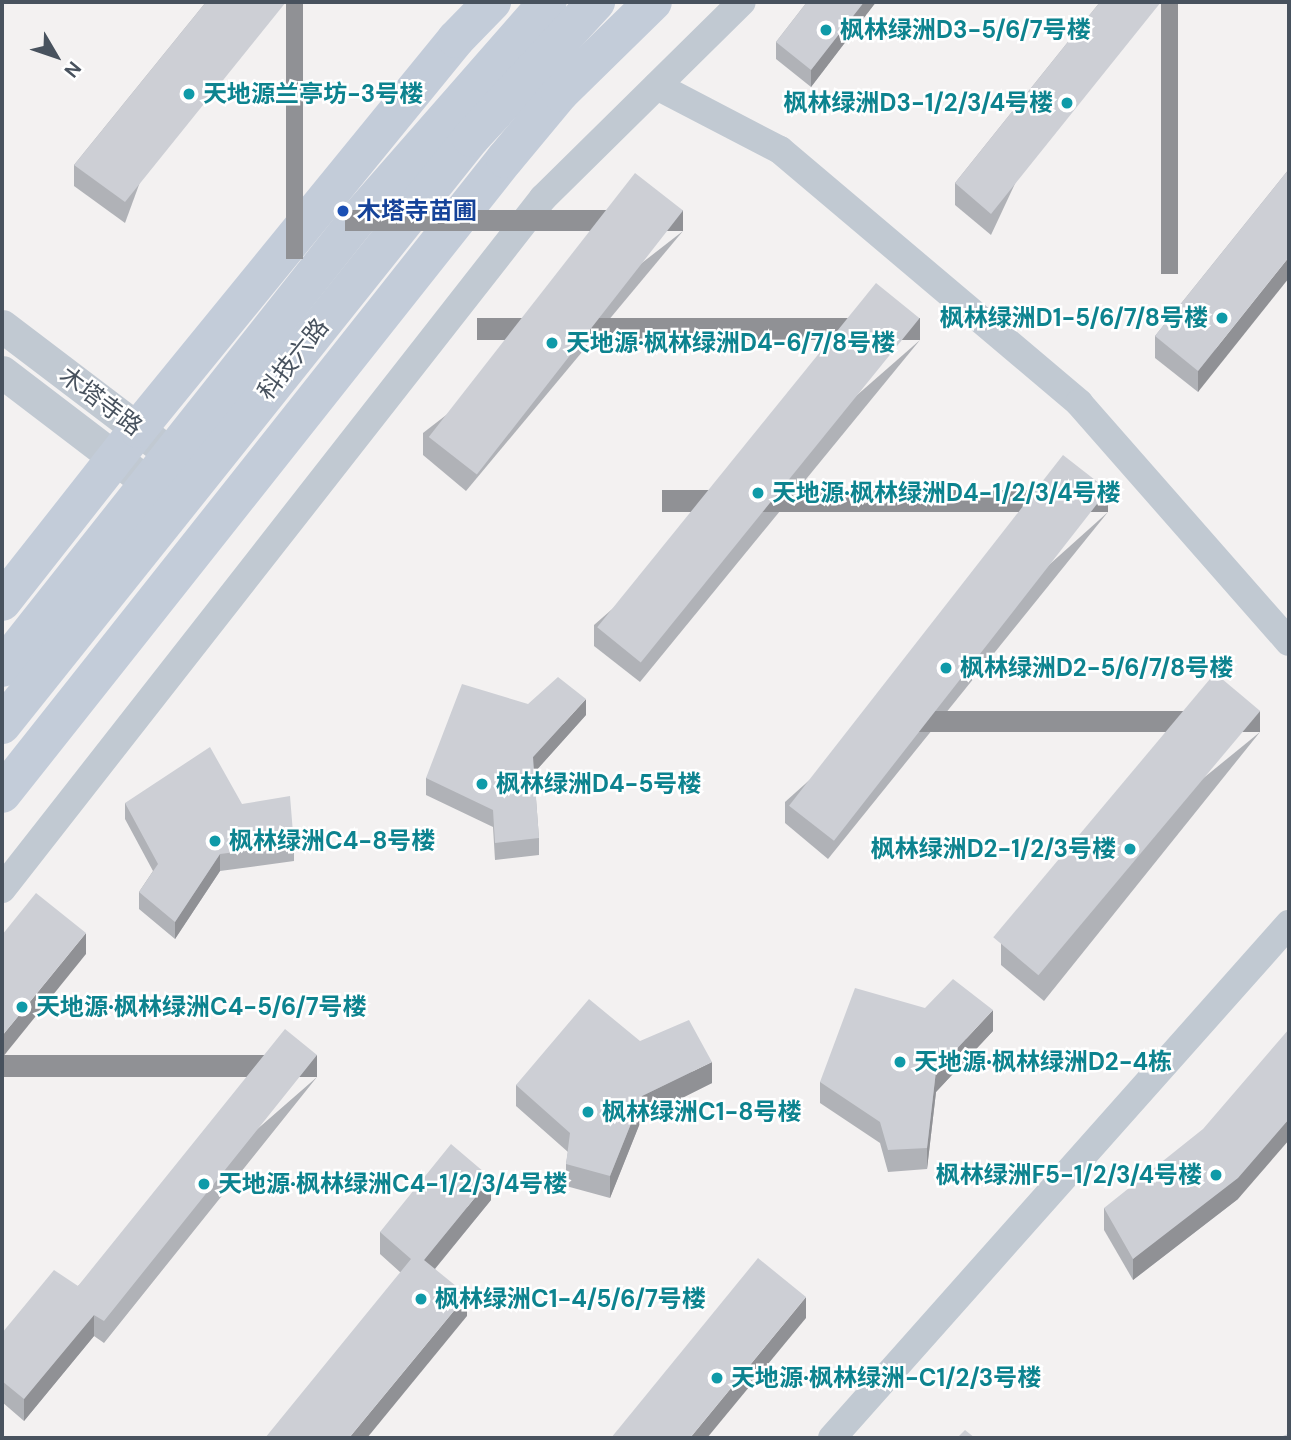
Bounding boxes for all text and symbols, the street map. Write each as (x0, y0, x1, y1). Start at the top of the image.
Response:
place label: 枫林绿洲D3-5/6/7号楼 (840, 16, 1091, 44)
north arrow (21, 21, 91, 91)
marker: 枫林绿洲D3-5/6/7号楼 (818, 22, 834, 38)
text: N (59, 56, 87, 83)
place label: 天地源兰亭坊-3号楼 (203, 80, 423, 108)
marker: 天地源兰亭坊-3号楼 (181, 86, 197, 102)
place label: 枫林绿洲D3-1/2/3/4号楼 (784, 89, 1053, 117)
marker: 枫林绿洲D3-1/2/3/4号楼 (1059, 95, 1075, 111)
place label: 木塔寺苗圃 (357, 197, 477, 225)
marker: 木塔寺苗圃 (335, 203, 351, 219)
place label: 枫林绿洲D1-5/6/7/8号楼 (940, 304, 1208, 332)
marker: 枫林绿洲D1-5/6/7/8号楼 (1214, 310, 1230, 326)
street label: 科技六路 (252, 313, 334, 405)
place label: 天地源·枫林绿洲D4-6/7/8号楼 (566, 329, 895, 357)
marker: 天地源·枫林绿洲D4-6/7/8号楼 (544, 335, 560, 351)
street label: 木塔寺路 (54, 361, 148, 441)
place label: 天地源·枫林绿洲D4-1/2/3/4号楼 (772, 479, 1121, 507)
marker: 天地源·枫林绿洲D4-1/2/3/4号楼 (750, 485, 766, 501)
place label: 枫林绿洲D2-5/6/7/8号楼 (960, 654, 1233, 682)
marker: 枫林绿洲D2-5/6/7/8号楼 (938, 660, 954, 676)
place label: 枫林绿洲D4-5号楼 (496, 770, 701, 798)
marker: 枫林绿洲D4-5号楼 (474, 776, 490, 792)
place label: 枫林绿洲C4-8号楼 (229, 827, 435, 855)
marker: 枫林绿洲C4-8号楼 (207, 833, 223, 849)
place label: 枫林绿洲D2-1/2/3号楼 (871, 835, 1116, 863)
marker: 枫林绿洲D2-1/2/3号楼 (1122, 841, 1138, 857)
place label: 天地源·枫林绿洲C4-5/6/7号楼 (36, 993, 367, 1021)
marker: 天地源·枫林绿洲C4-5/6/7号楼 (14, 999, 30, 1015)
place label: 天地源·枫林绿洲D2-4栋 (914, 1048, 1172, 1076)
marker: 天地源·枫林绿洲D2-4栋 (892, 1054, 908, 1070)
place label: 枫林绿洲C1-8号楼 (602, 1098, 801, 1126)
marker: 枫林绿洲C1-8号楼 (580, 1104, 596, 1120)
place label: 枫林绿洲F5-1/2/3/4号楼 (936, 1161, 1202, 1189)
marker: 枫林绿洲F5-1/2/3/4号楼 (1208, 1167, 1224, 1183)
place label: 天地源·枫林绿洲C4-1/2/3/4号楼 (218, 1170, 567, 1198)
marker: 天地源·枫林绿洲C4-1/2/3/4号楼 (196, 1176, 212, 1192)
place label: 枫林绿洲C1-4/5/6/7号楼 (435, 1285, 706, 1313)
marker: 枫林绿洲C1-4/5/6/7号楼 (413, 1291, 429, 1307)
place label: 天地源·枫林绿洲-C1/2/3号楼 (731, 1364, 1041, 1392)
marker: 天地源·枫林绿洲-C1/2/3号楼 (709, 1370, 725, 1386)

